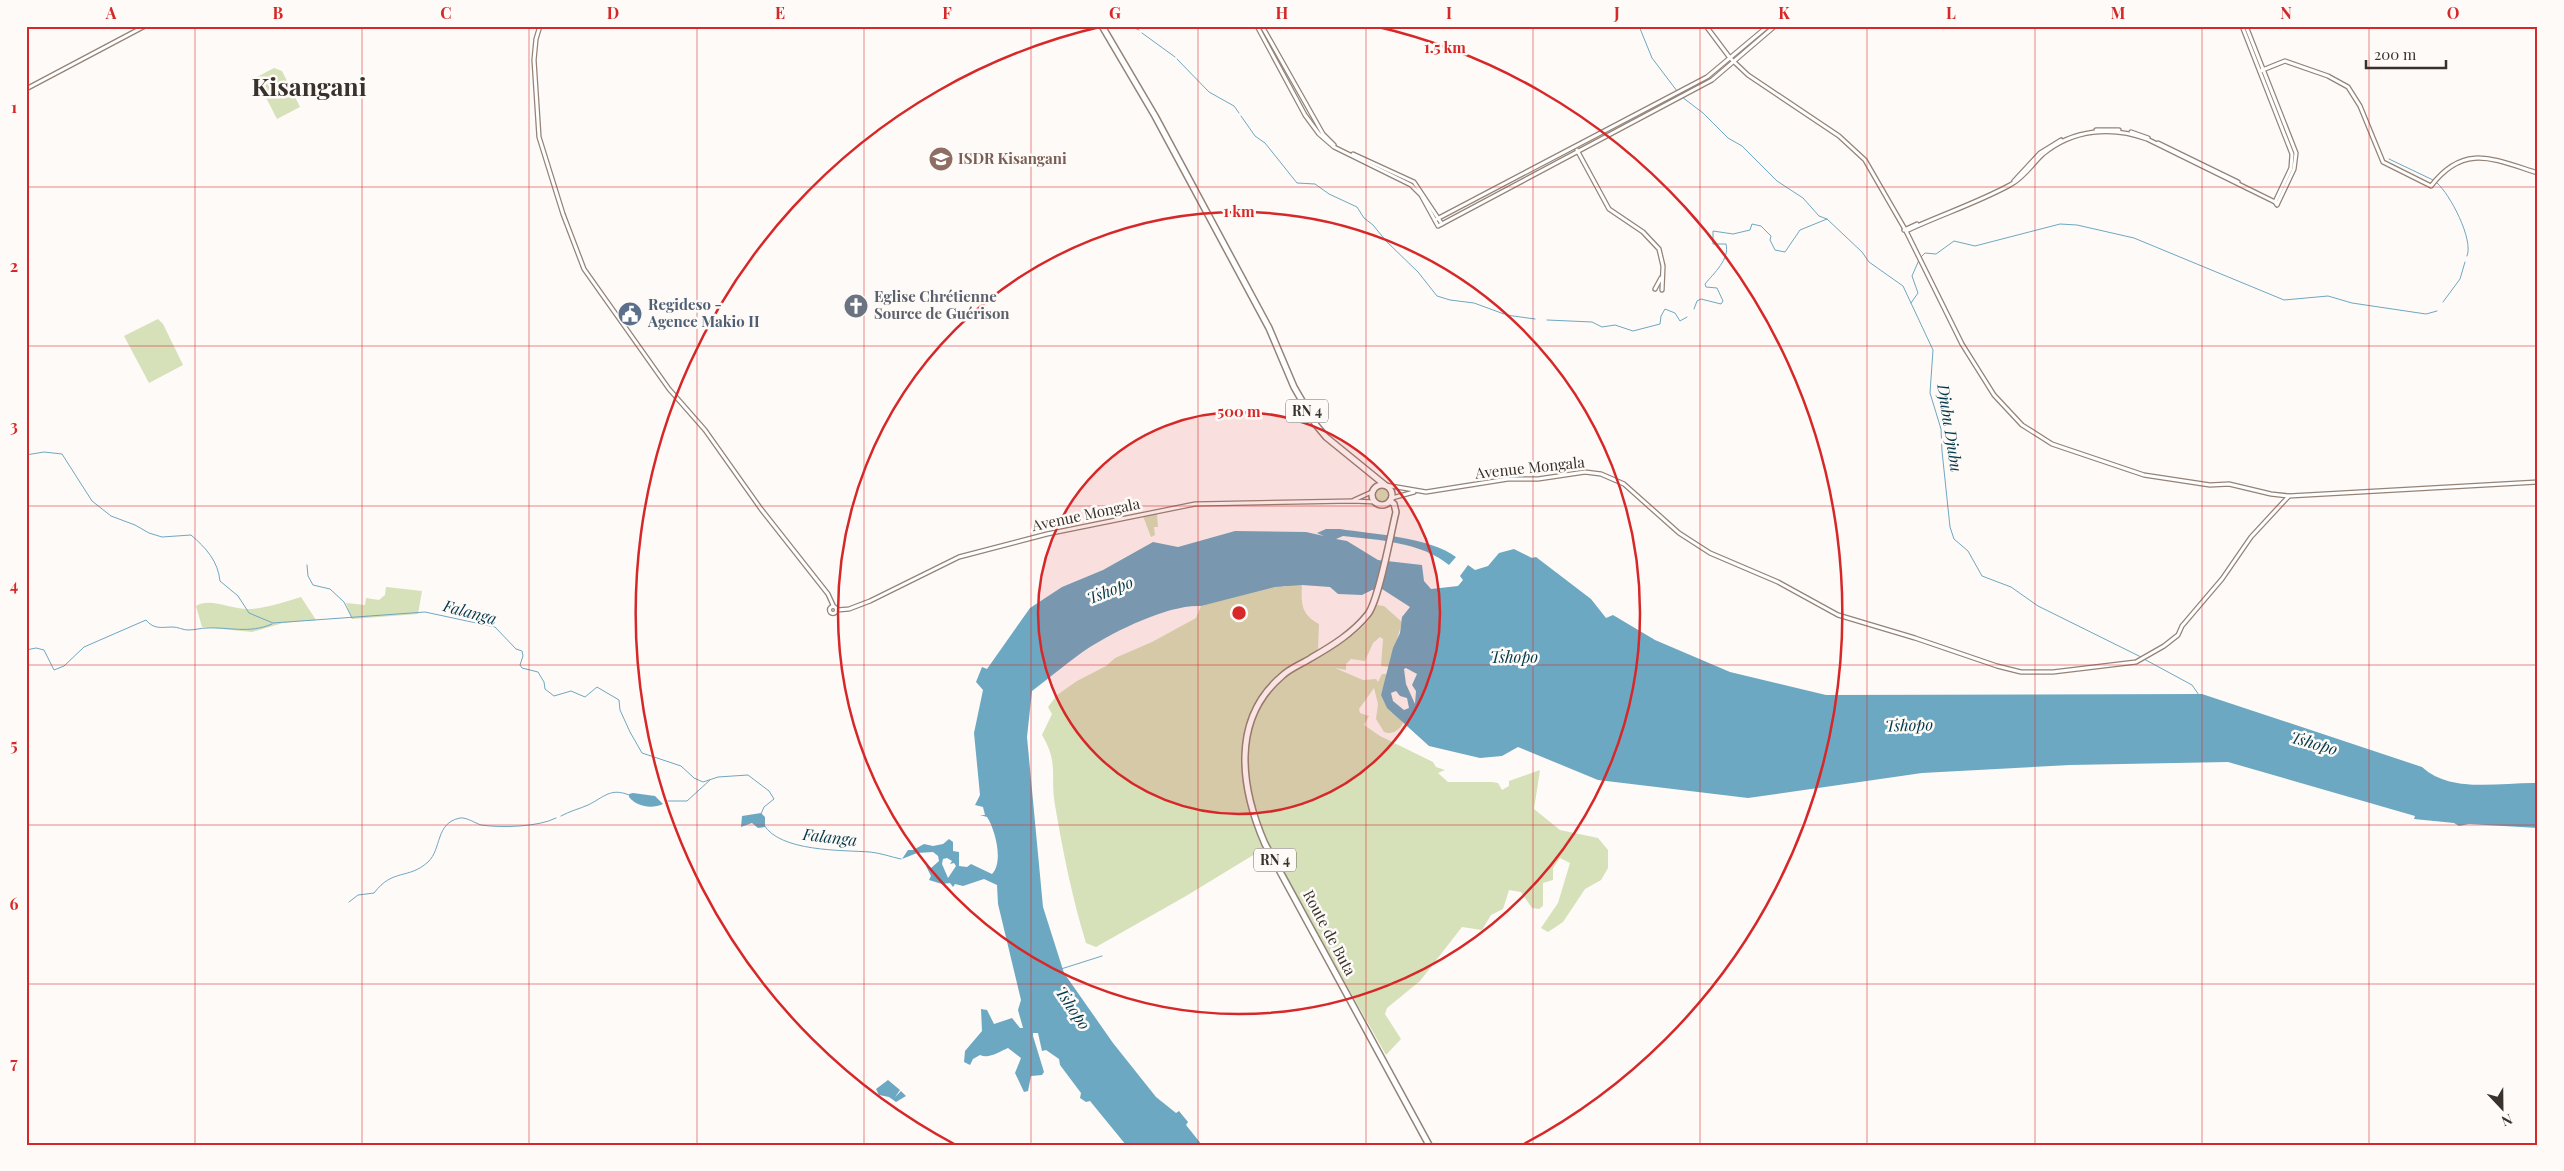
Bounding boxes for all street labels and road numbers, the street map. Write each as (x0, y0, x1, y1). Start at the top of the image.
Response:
road number: RN 4 (1286, 400, 1328, 422)
street label: Avenue Mongala (1473, 451, 1586, 483)
street label: Avenue Mongala (1029, 493, 1142, 535)
road number: RN 4 (1254, 848, 1296, 872)
street label: Route de Buta (1299, 886, 1361, 979)

